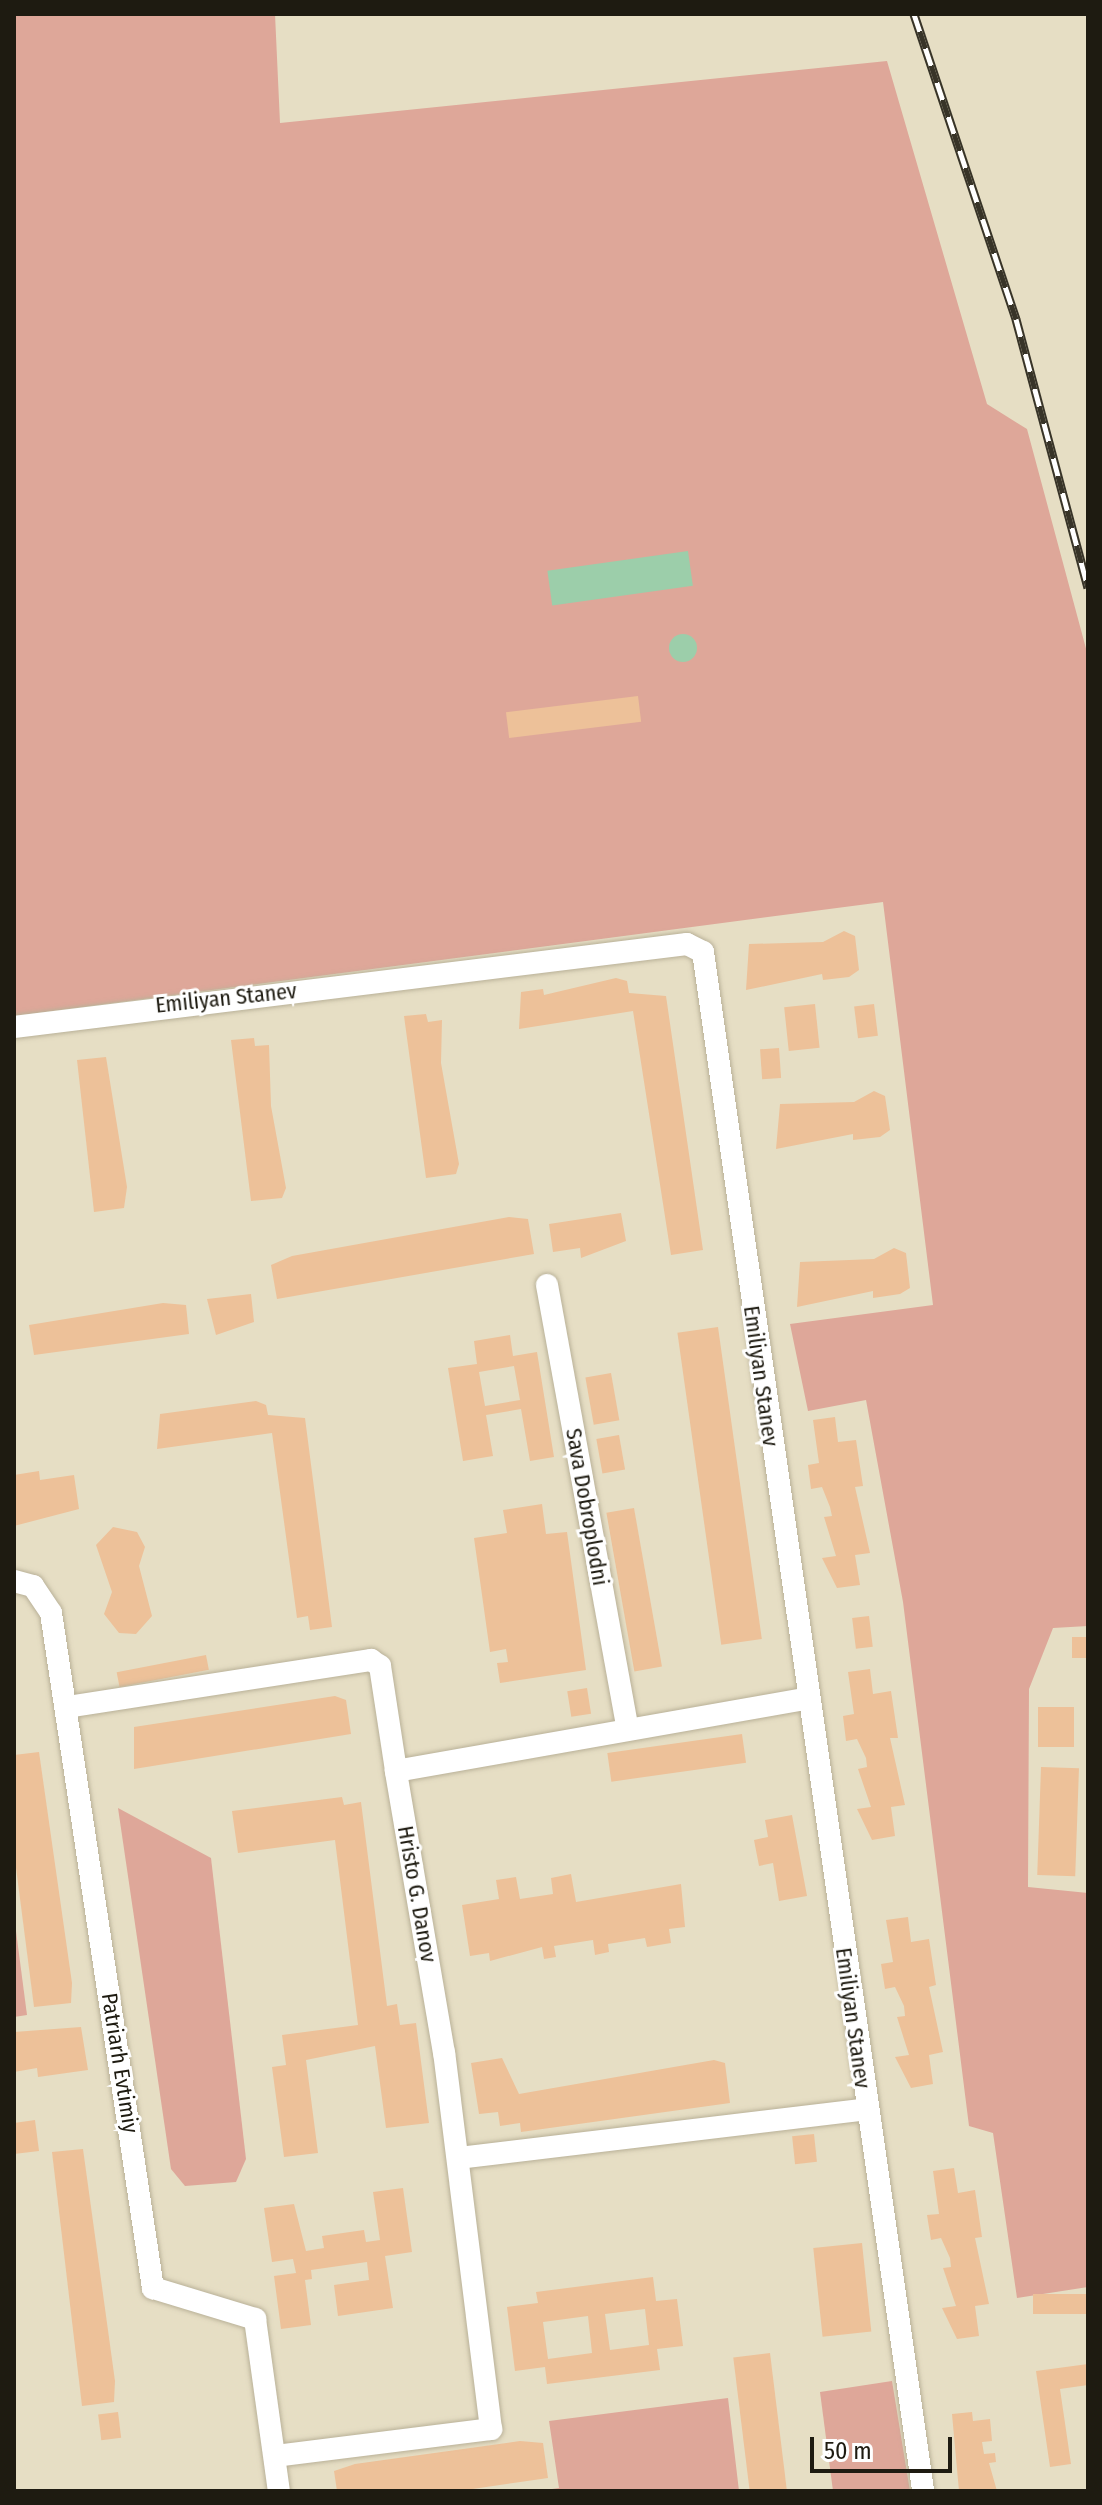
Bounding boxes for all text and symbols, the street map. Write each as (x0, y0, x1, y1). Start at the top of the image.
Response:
street label: Emiliyan Stanev (154, 977, 298, 1019)
street label: Emiliyan Stanev (738, 1304, 784, 1448)
street label: Sava Dobroplodni (560, 1426, 614, 1588)
street label: Hristo G. Danov (392, 1824, 442, 1964)
street label: Emiliyan Stanev (830, 1946, 876, 2090)
street label: Patriarh Evtimiy (96, 1991, 144, 2135)
scale bar (814, 2421, 956, 2471)
text: 50 m (824, 2437, 872, 2465)

